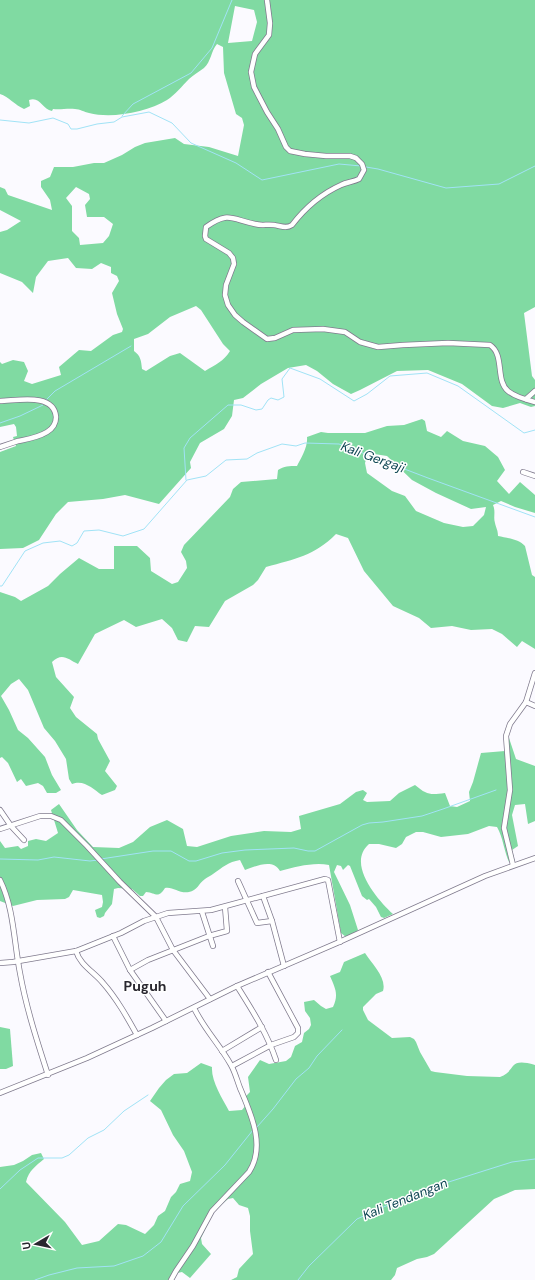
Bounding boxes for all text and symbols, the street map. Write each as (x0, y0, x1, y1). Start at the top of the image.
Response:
water label: Kali Gergaji (339, 438, 408, 477)
district label: Puguh (124, 977, 166, 995)
water label: Kali Tendangan (360, 1174, 450, 1224)
north arrow (16, 1224, 56, 1264)
text: U (19, 1241, 34, 1250)

